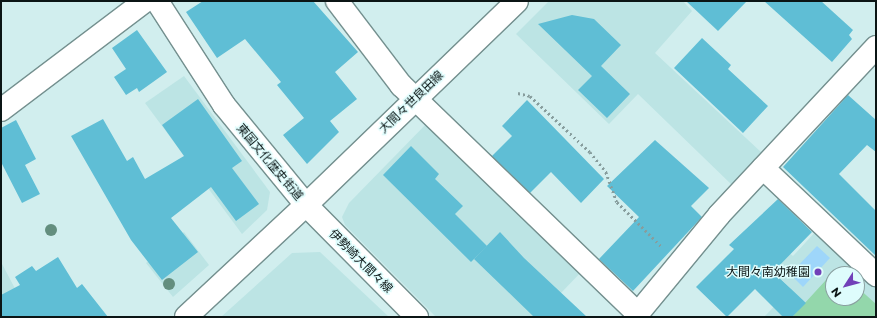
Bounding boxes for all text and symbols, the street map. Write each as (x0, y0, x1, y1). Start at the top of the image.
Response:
street label: 大間々世良田線 (376, 68, 446, 136)
street label: 東国文化歴史街道 (234, 121, 306, 203)
street label: 伊勢崎大間々線 (326, 226, 396, 296)
place label: 大間々南幼稚園 (726, 265, 810, 279)
north arrow (825, 266, 865, 306)
marker: 大間々南幼稚園 (813, 267, 823, 277)
text: N (828, 285, 844, 300)

